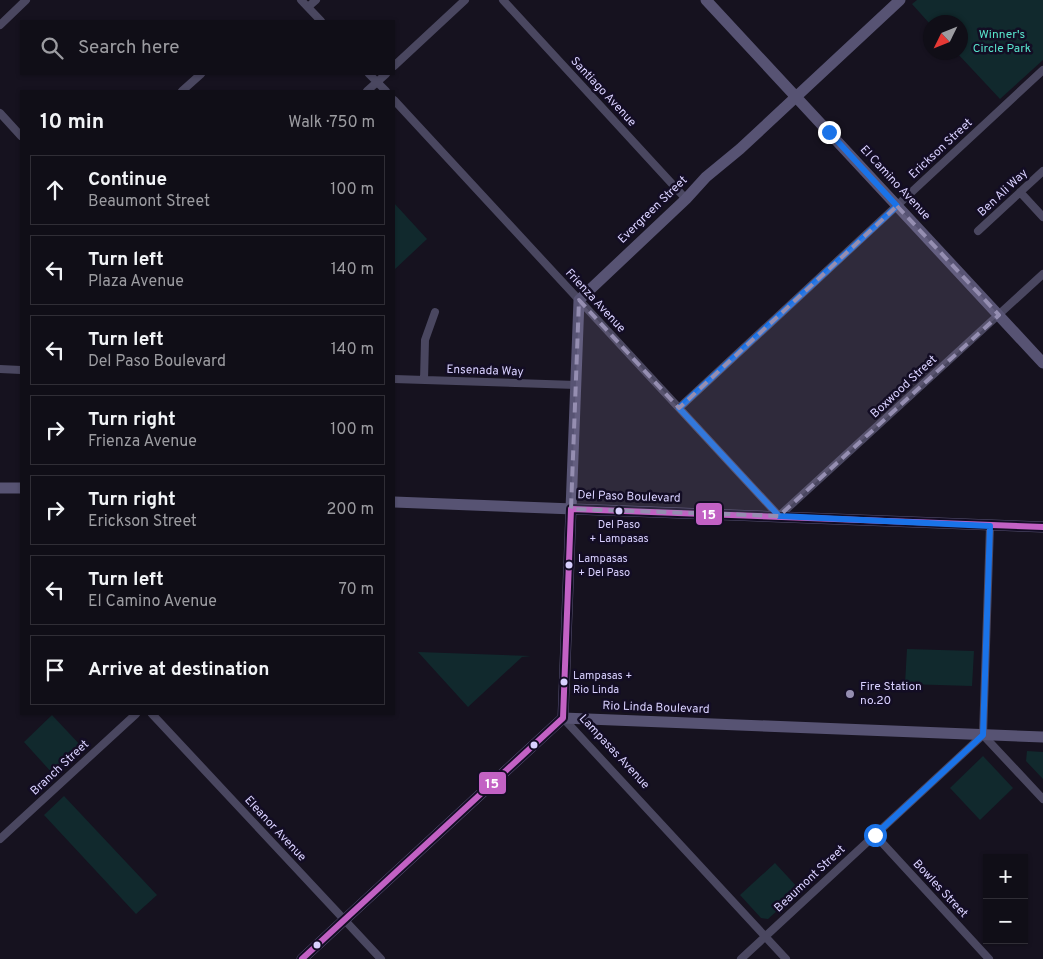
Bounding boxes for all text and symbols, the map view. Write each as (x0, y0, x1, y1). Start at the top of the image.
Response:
north arrow (923, 15, 968, 60)
search box (20, 20, 395, 75)
park label: Winner's Circle Park (973, 27, 1031, 57)
icon: search (38, 34, 66, 62)
text: Search here (78, 36, 180, 60)
street label: Santiago Avenue (566, 54, 640, 130)
text: 10 min (40, 109, 104, 136)
text: Walk · 750 m (288, 113, 375, 133)
street label: Erickson Street (906, 115, 976, 183)
route end (818, 121, 841, 144)
street label: El Camino Avenue (856, 142, 934, 224)
street label: Ben Ali Way (975, 166, 1031, 220)
text: Continue (88, 168, 167, 192)
street label: Evergreen Street (615, 173, 691, 247)
icon: ahead (41, 176, 69, 204)
text: 100 m (330, 180, 374, 200)
text: Beaumont Street (88, 192, 210, 212)
text: Turn left (88, 248, 164, 272)
icon: left (41, 256, 69, 284)
text: 140 m (331, 260, 374, 280)
street label: Frienza Avenue (561, 266, 629, 336)
text: Plaza Avenue (88, 272, 184, 292)
text: Turn left (88, 328, 164, 352)
icon: left (41, 336, 69, 364)
text: 140 m (331, 340, 374, 360)
text: Del Paso Boulevard (88, 352, 226, 372)
street label: Boxwood Street (867, 352, 941, 422)
street label: Ensenada Way (446, 362, 524, 380)
text: Turn right (88, 408, 176, 432)
icon: right (41, 416, 69, 444)
text: 100 m (330, 420, 374, 440)
text: Frienza Avenue (88, 432, 197, 452)
street label: Del Paso Boulevard (577, 487, 681, 507)
text: Turn right (88, 488, 176, 512)
icon: right (41, 496, 69, 524)
text: 200 m (326, 500, 374, 520)
line badge: 15 (695, 502, 723, 526)
marker: Del Paso + Lampasas (614, 506, 624, 516)
text: 15 (702, 507, 716, 524)
text: Erickson Street (88, 512, 197, 532)
place label: Del Paso + Lampasas (589, 518, 649, 546)
place label: Lampasas + Del Paso (578, 552, 630, 580)
marker: Lampasas + Del Paso (564, 560, 574, 570)
text: Turn left (88, 568, 164, 592)
icon: left (41, 576, 69, 604)
text: 70 m (339, 580, 374, 600)
text: El Camino Avenue (88, 592, 217, 612)
icon: arrive (41, 656, 69, 684)
text: Arrive at destination (88, 658, 269, 682)
place label: Lampasas + Rio Linda (573, 669, 632, 697)
marker: Lampasas + Rio Linda (559, 677, 569, 687)
place label: Fire Station no.20 (860, 679, 922, 709)
marker: Fire Station no.20 (844, 688, 856, 700)
street label: Rio Linda Boulevard (602, 698, 710, 718)
street label: Lampasas Avenue (575, 711, 653, 793)
street label: Branch Street (27, 737, 93, 799)
unlabelled marker (529, 740, 539, 750)
line badge: 15 (478, 771, 507, 795)
text: 15 (485, 776, 499, 793)
street label: Eleanor Avenue (241, 793, 309, 865)
route start (864, 824, 887, 847)
street label: Beaumont Street (771, 842, 849, 916)
map controls (983, 854, 1028, 944)
button: + (983, 854, 1028, 899)
street label: Bowles Street (909, 856, 971, 922)
button: − (983, 899, 1028, 944)
unlabelled marker (312, 940, 322, 950)

